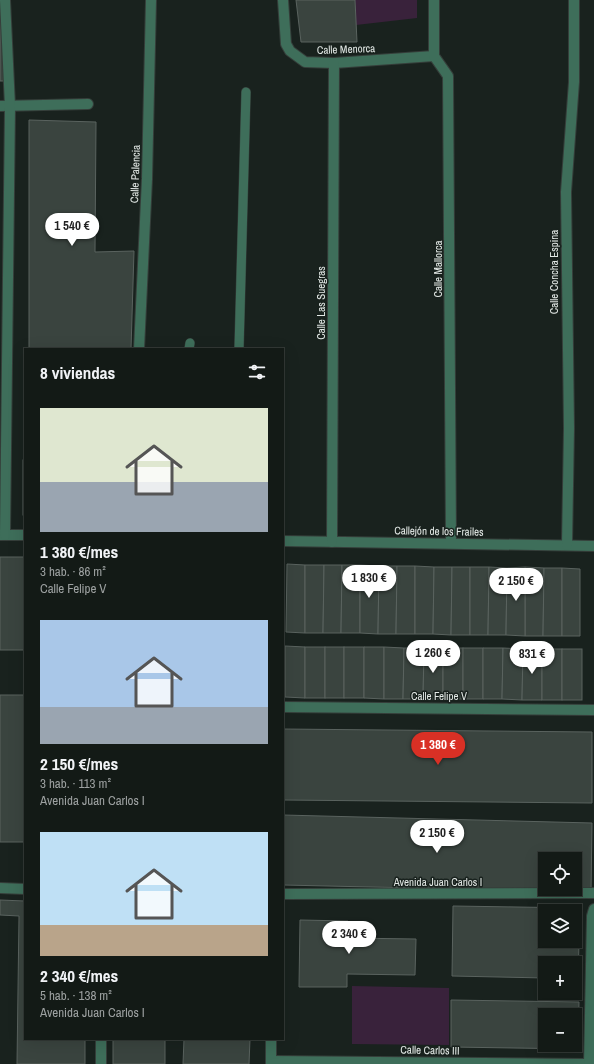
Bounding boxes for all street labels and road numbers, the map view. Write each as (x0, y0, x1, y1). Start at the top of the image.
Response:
street label: Calle Menorca (317, 41, 375, 57)
street label: Calle Palencia (127, 145, 143, 203)
street label: Calle Concha Espina (547, 230, 561, 314)
street label: Calle Mallorca (431, 240, 445, 298)
street label: Calle Las Suegras (314, 266, 328, 340)
street label: Callejón de los Frailes (394, 523, 484, 539)
street label: Calle Felipe V (411, 689, 467, 703)
street label: Avenida Juan Carlos I (393, 875, 482, 889)
street label: Calle Carlos III (400, 1042, 460, 1058)

